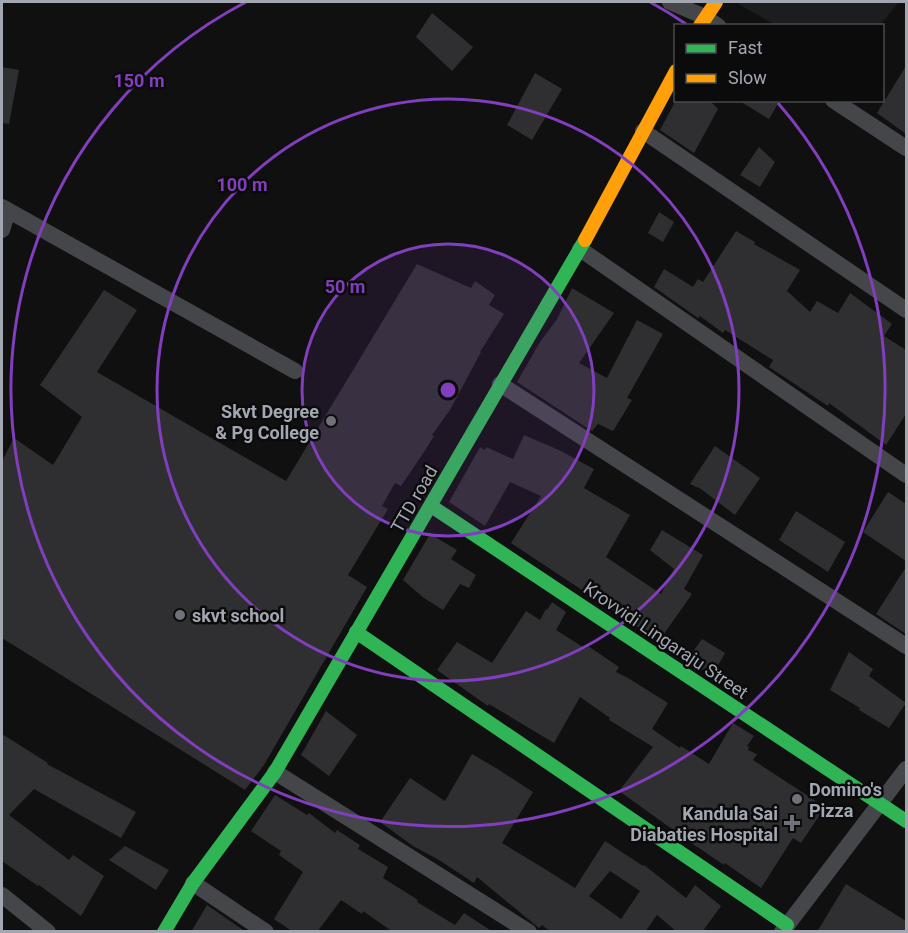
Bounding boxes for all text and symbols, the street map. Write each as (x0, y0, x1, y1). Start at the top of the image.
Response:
legend (674, 24, 884, 102)
text: Fast (728, 37, 763, 58)
text: Slow (728, 67, 767, 88)
text: 150 m (113, 70, 165, 91)
text: 100 m (216, 174, 268, 195)
text: 50 m (325, 276, 365, 297)
centre of rings (438, 380, 458, 400)
place label: Skvt Degree & Pg College (215, 401, 319, 443)
marker: Skvt Degree & Pg College (324, 414, 338, 428)
street label: TTD road (386, 462, 442, 536)
street label: Krovvidi Lingaraju Street (580, 577, 752, 703)
place label: skvt school (192, 605, 284, 626)
marker: skvt school (173, 608, 187, 622)
place label: Domino's Pizza (809, 779, 882, 821)
marker: Domino's Pizza (790, 792, 804, 806)
place label: Kandula Sai Diabaties Hospital (630, 803, 778, 845)
marker: Kandula Sai Diabaties Hospital (783, 814, 801, 832)

